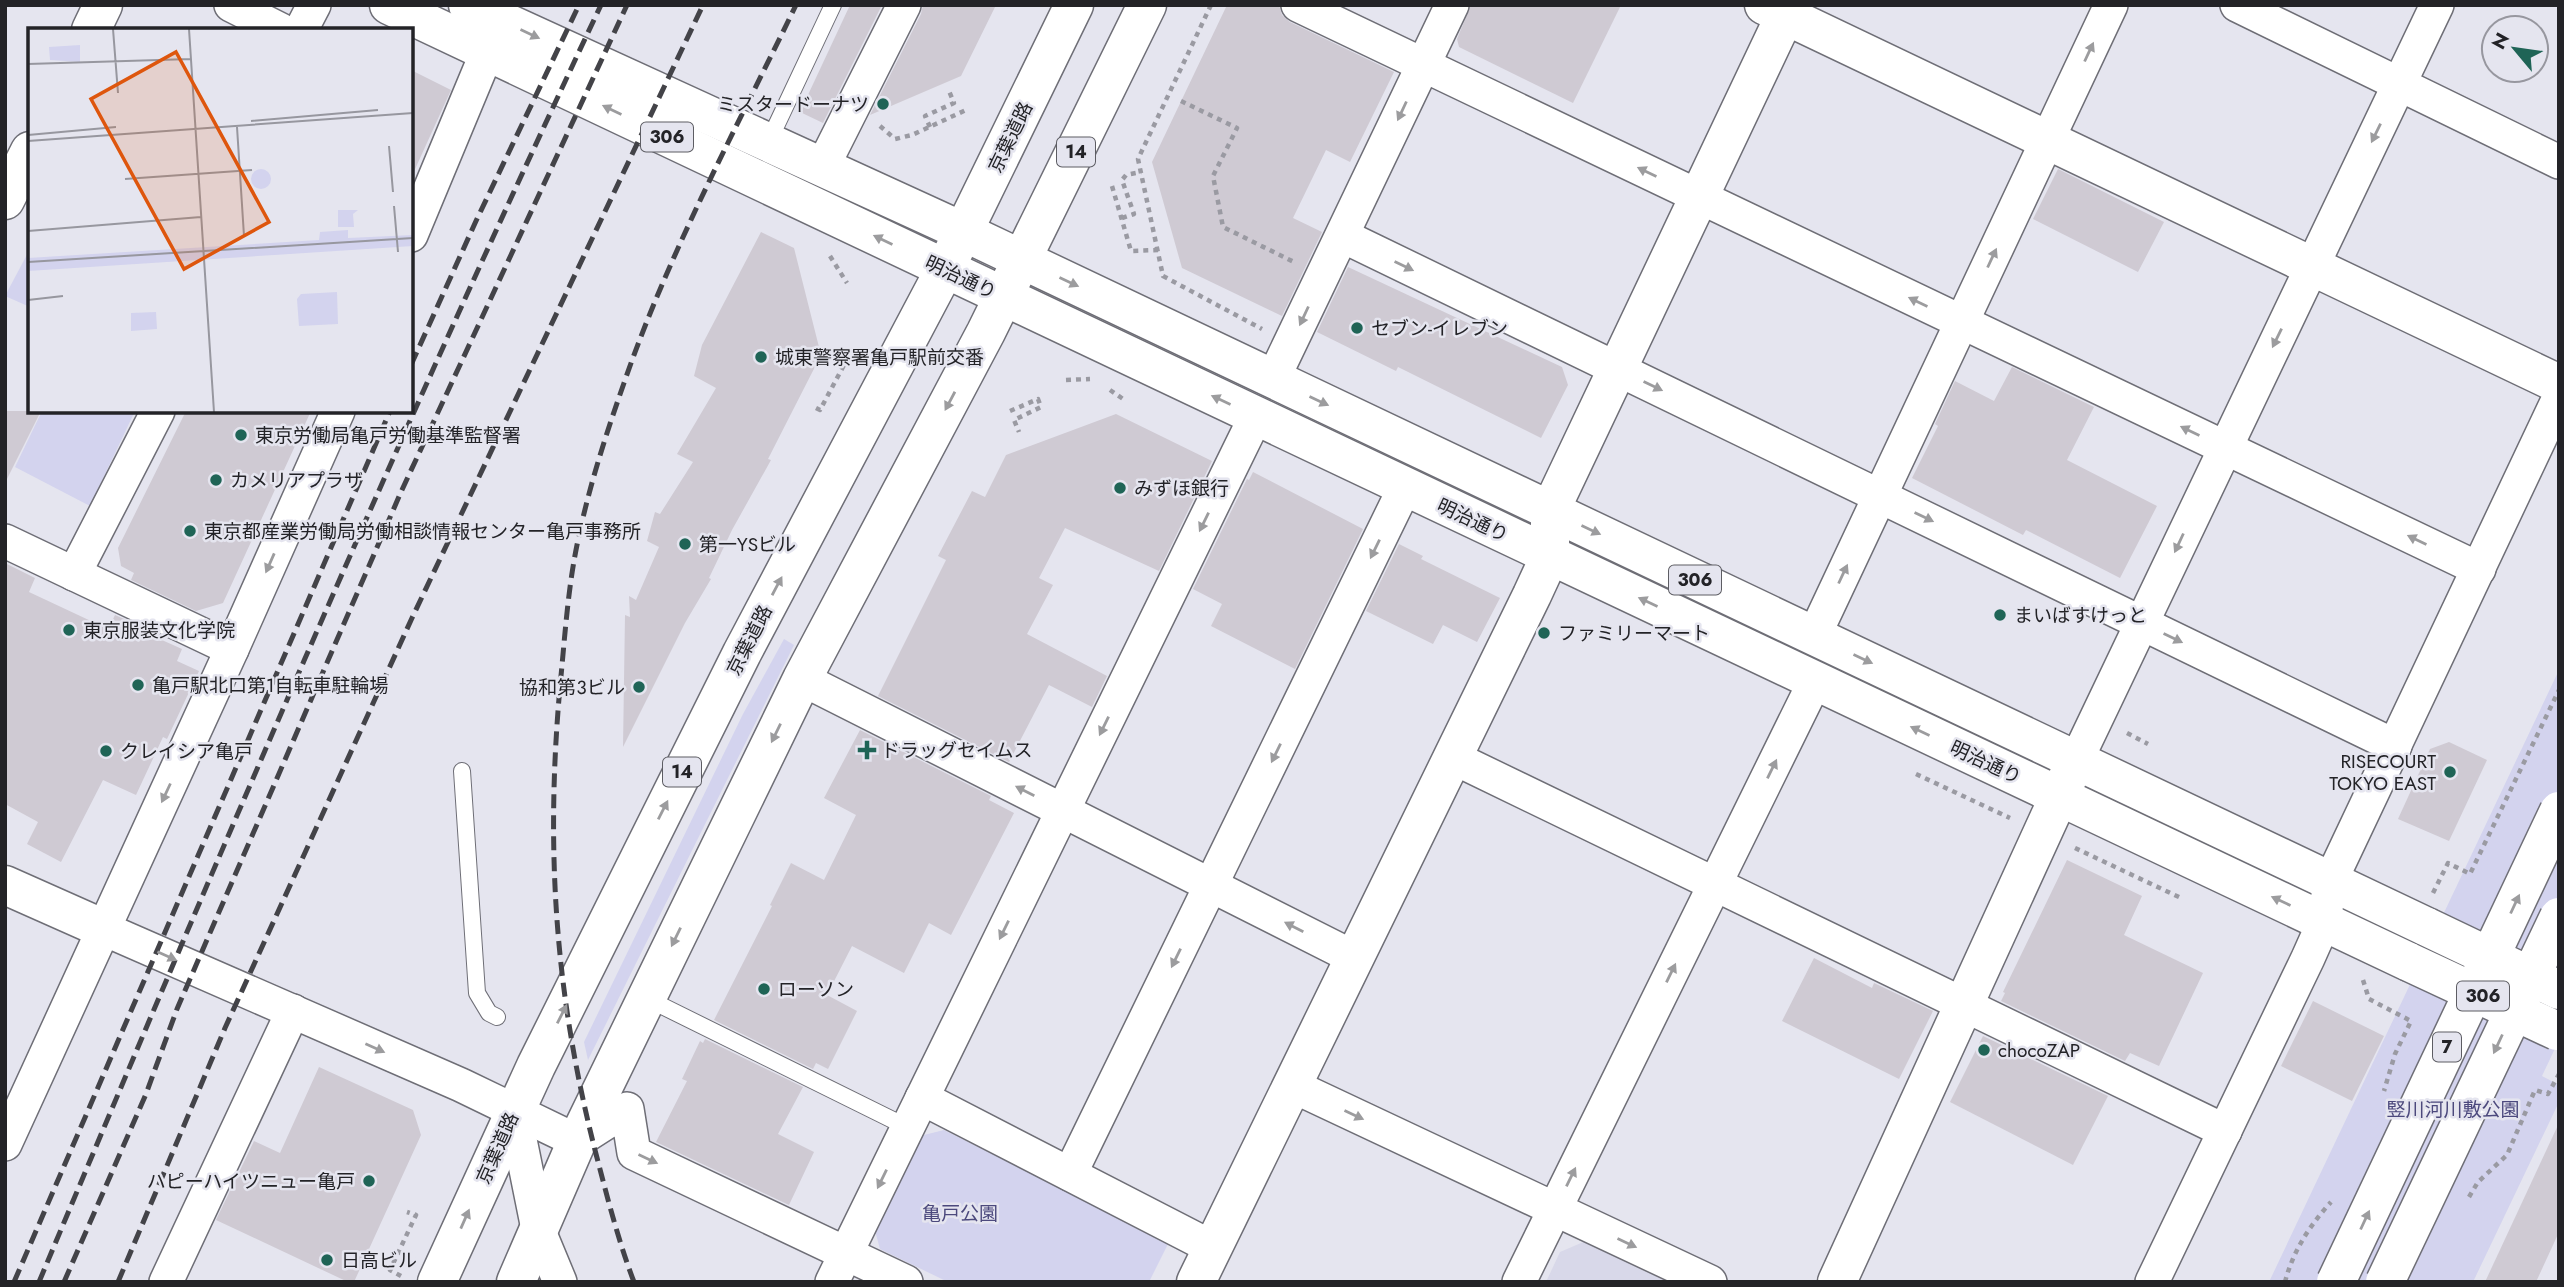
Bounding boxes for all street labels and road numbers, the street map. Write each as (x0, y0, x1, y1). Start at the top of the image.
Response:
street label: 京葉道路 (982, 97, 1039, 177)
road number: 306 (641, 122, 693, 152)
road number: 14 (1057, 138, 1095, 167)
street label: 明治通り (921, 249, 1001, 306)
street label: 明治通り (1433, 492, 1513, 549)
road number: 306 (1669, 566, 1721, 594)
street label: 京葉道路 (720, 600, 779, 680)
street label: 明治通り (1946, 734, 2026, 791)
road number: 14 (663, 758, 701, 786)
road number: 306 (2457, 981, 2509, 1010)
road number: 7 (2433, 1032, 2461, 1062)
street label: 京葉道路 (470, 1108, 525, 1188)

